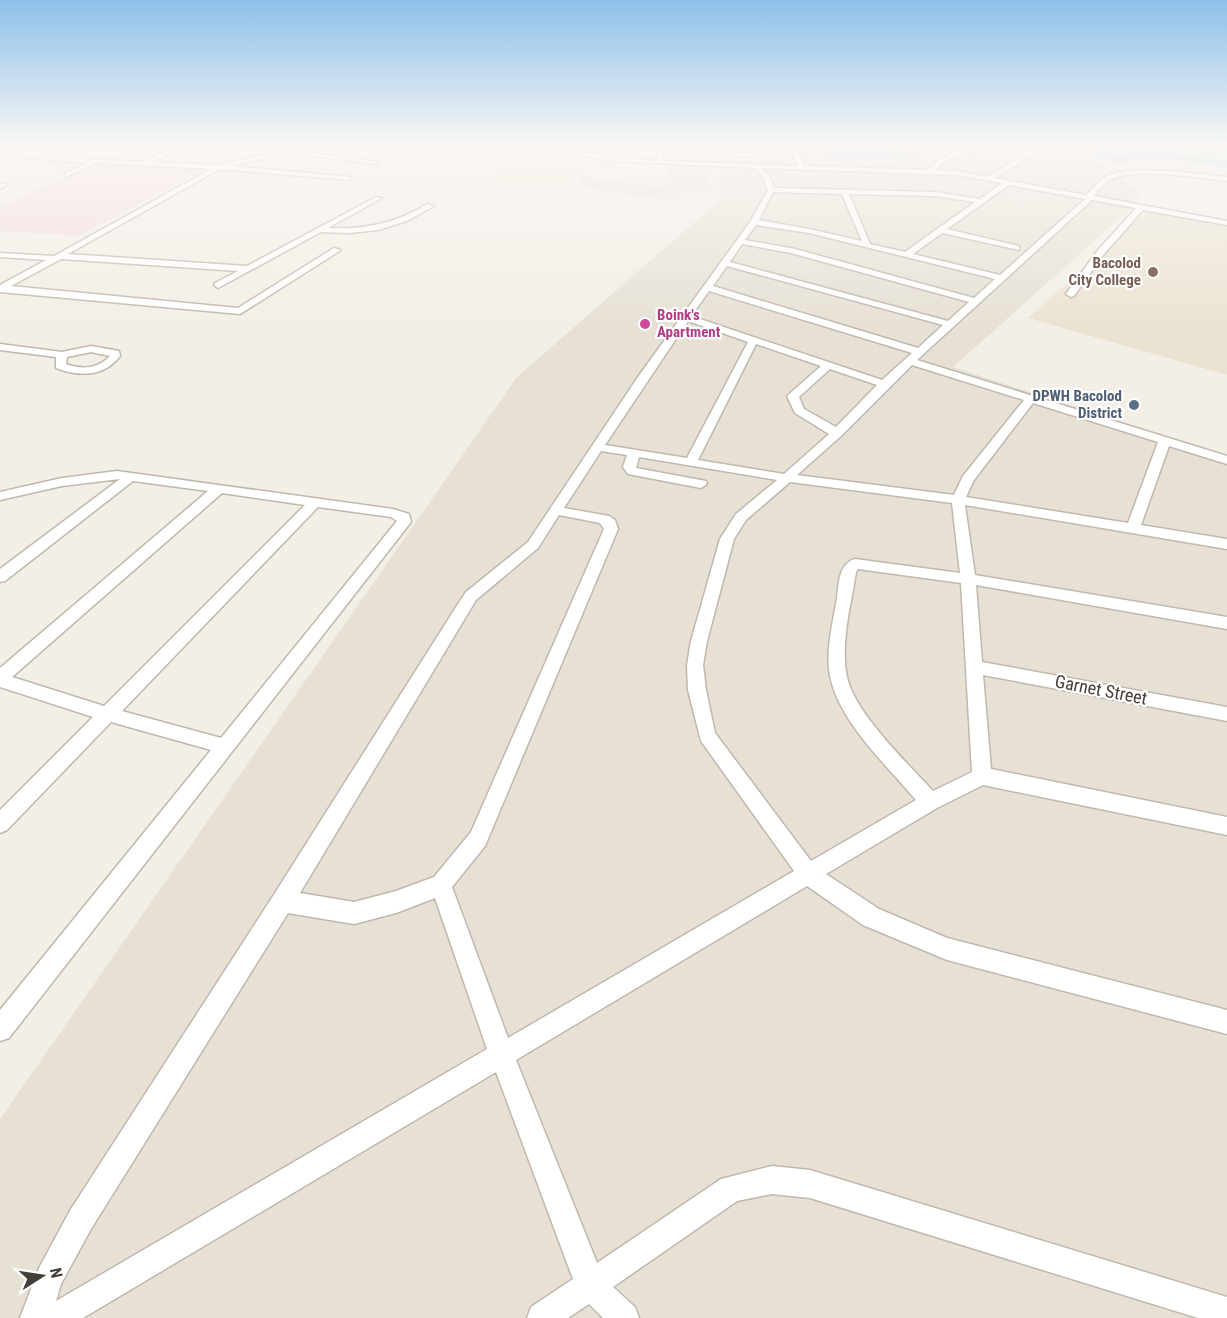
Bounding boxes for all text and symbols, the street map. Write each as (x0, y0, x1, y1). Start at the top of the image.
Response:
place label: Bacolod City College (1068, 254, 1141, 289)
marker: Bacolod City College (1146, 265, 1160, 279)
place label: Boink's Apartment (657, 306, 721, 341)
marker: Boink's Apartment (638, 317, 652, 331)
place label: DPWH Bacolod District (1033, 387, 1122, 422)
marker: DPWH Bacolod District (1127, 398, 1141, 412)
street label: Garnet Street (1053, 670, 1149, 709)
north arrow (12, 1246, 72, 1306)
text: N (46, 1266, 66, 1280)

